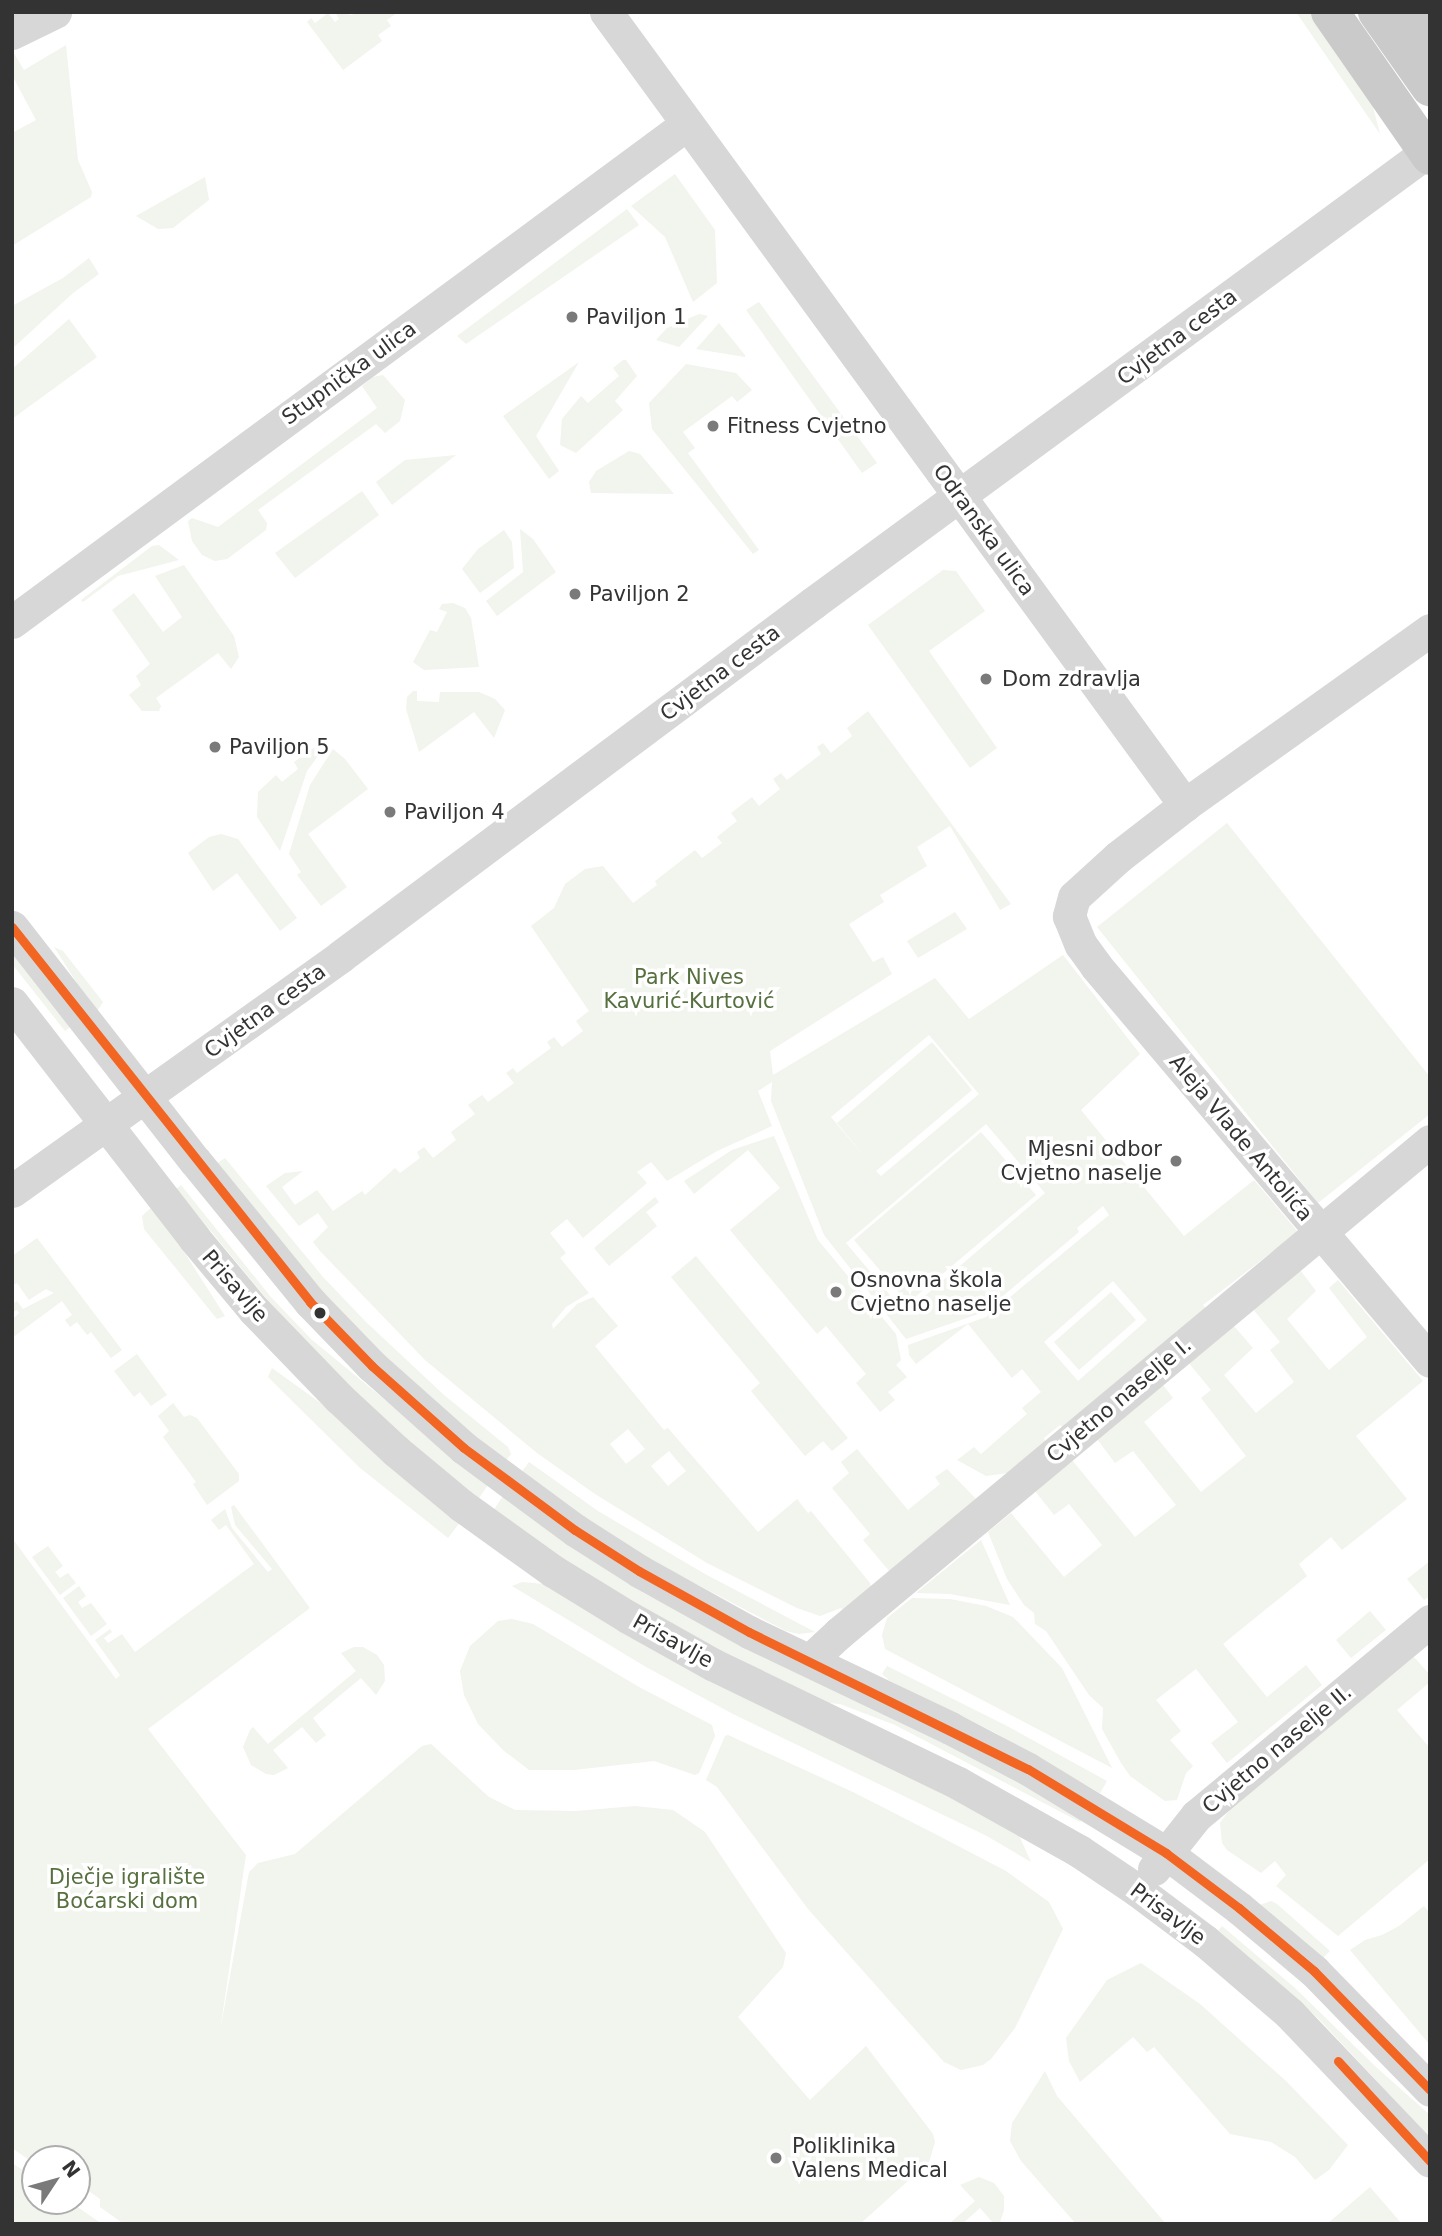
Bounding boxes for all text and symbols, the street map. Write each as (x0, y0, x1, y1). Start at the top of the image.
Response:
street label: Cvjetna cesta (1112, 284, 1242, 390)
place label: Paviljon 1 (586, 304, 687, 330)
marker: Paviljon 1 (564, 309, 580, 325)
street label: Stupnička ulica (277, 316, 421, 430)
place label: Fitness Cvjetno (727, 413, 887, 439)
marker: Fitness Cvjetno (705, 418, 721, 434)
street label: Odranska ulica (928, 459, 1040, 601)
place label: Paviljon 2 (589, 581, 690, 607)
marker: Paviljon 2 (567, 586, 583, 602)
street label: Cvjetna cesta (655, 620, 785, 726)
place label: Dom zdravlja (1002, 666, 1141, 692)
marker: Dom zdravlja (976, 669, 996, 689)
place label: Paviljon 5 (229, 734, 330, 760)
marker: Paviljon 5 (207, 739, 223, 755)
place label: Paviljon 4 (404, 799, 505, 825)
marker: Paviljon 4 (382, 804, 398, 820)
street label: Cvjetna cesta (200, 959, 330, 1063)
park label: Park Nives Kavurić-Kurtović (603, 964, 775, 1014)
street label: Aleja Vlade Antolića (1164, 1050, 1318, 1226)
place label: Mjesni odbor Cvjetno naselje (1000, 1136, 1162, 1186)
marker: Mjesni odbor Cvjetno naselje (1168, 1153, 1184, 1169)
street label: Prisavlje (197, 1245, 273, 1327)
place label: Osnovna škola Cvjetno naselje (850, 1267, 1012, 1317)
marker: Osnovna škola Cvjetno naselje (828, 1284, 844, 1300)
unlabelled marker (313, 1306, 327, 1320)
street label: Cvjetno naselje I. (1042, 1332, 1196, 1468)
street label: Prisavlje (629, 1609, 717, 1673)
street label: Cvjetno naselje II. (1197, 1679, 1357, 1819)
park label: Dječje igralište Boćarski dom (49, 1864, 205, 1914)
street label: Prisavlje (1125, 1878, 1211, 1950)
place label: Poliklinika Valens Medical (792, 2133, 948, 2183)
north arrow (21, 2145, 91, 2215)
marker: Poliklinika Valens Medical (766, 2148, 786, 2168)
text: N (58, 2156, 85, 2182)

